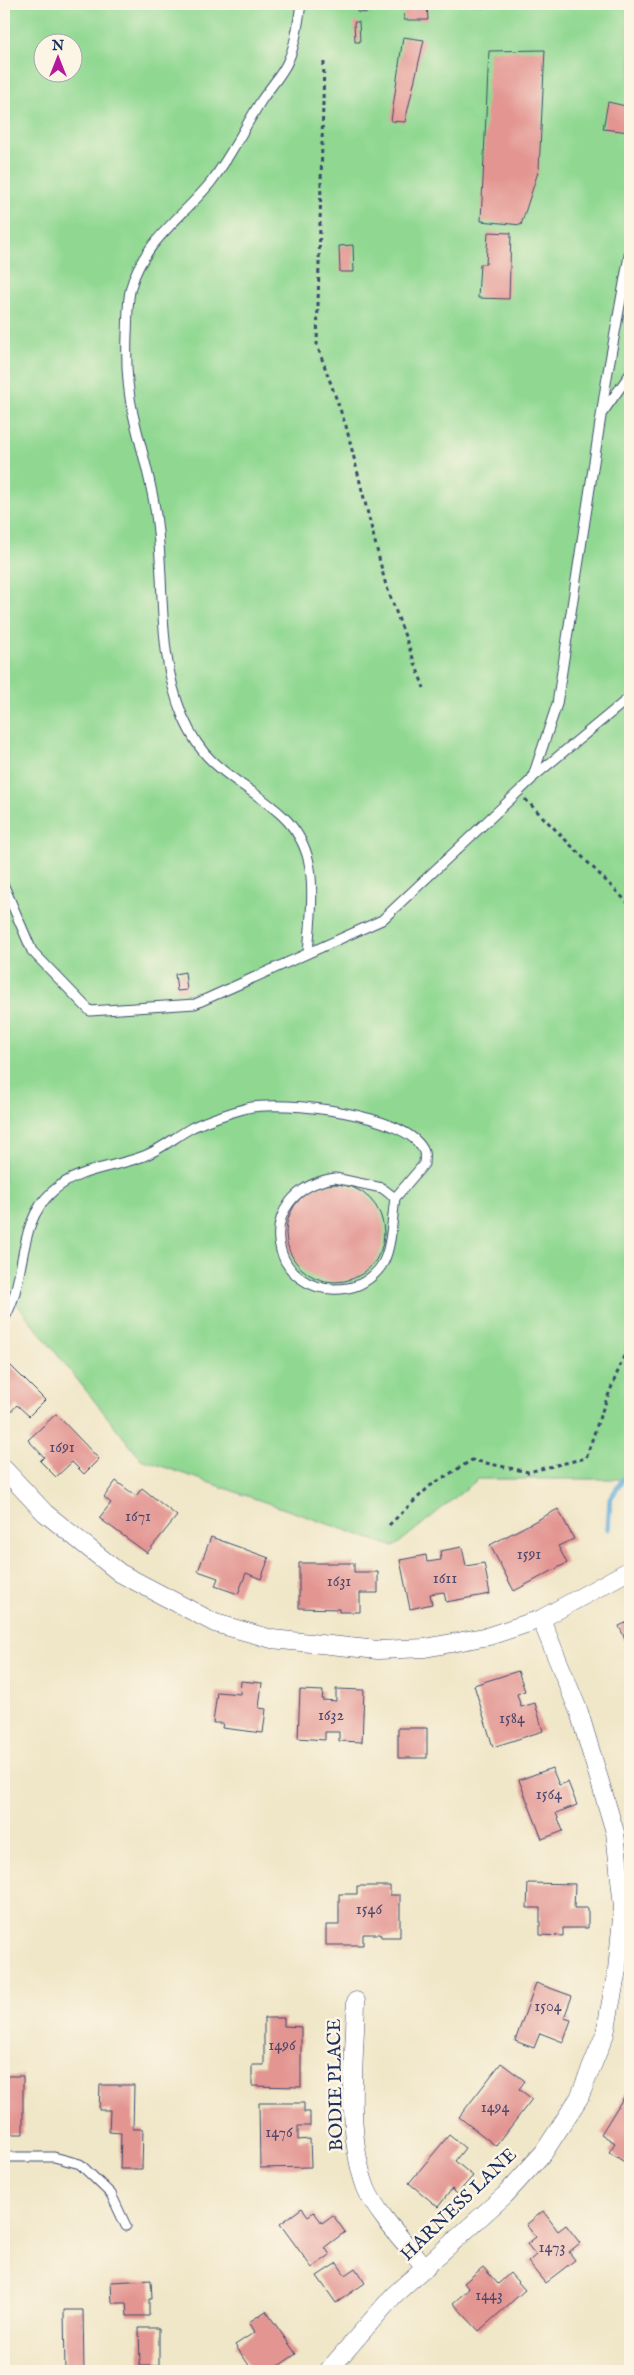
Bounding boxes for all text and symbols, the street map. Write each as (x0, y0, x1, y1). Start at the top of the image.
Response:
north arrow (32, 32, 82, 82)
text: N (51, 37, 64, 55)
house number: 1691 (49, 1438, 75, 1458)
house number: 1671 (125, 1507, 151, 1527)
house number: 1591 (517, 1545, 541, 1565)
house number: 1611 (433, 1569, 457, 1589)
house number: 1631 (327, 1572, 351, 1592)
house number: 1632 (318, 1706, 344, 1726)
house number: 1584 (499, 1709, 525, 1729)
house number: 1564 (536, 1785, 562, 1805)
house number: 1546 (356, 1900, 382, 1920)
house number: 1504 (534, 1997, 562, 2017)
street label: BODIE PLACE (323, 2019, 349, 2151)
house number: 1496 (268, 2036, 296, 2056)
house number: 1494 (481, 2098, 509, 2118)
house number: 1476 (265, 2123, 293, 2143)
street label: HARNESS LANE (396, 2143, 522, 2267)
house number: 1473 (539, 2238, 565, 2258)
house number: 1443 (475, 2286, 503, 2306)

